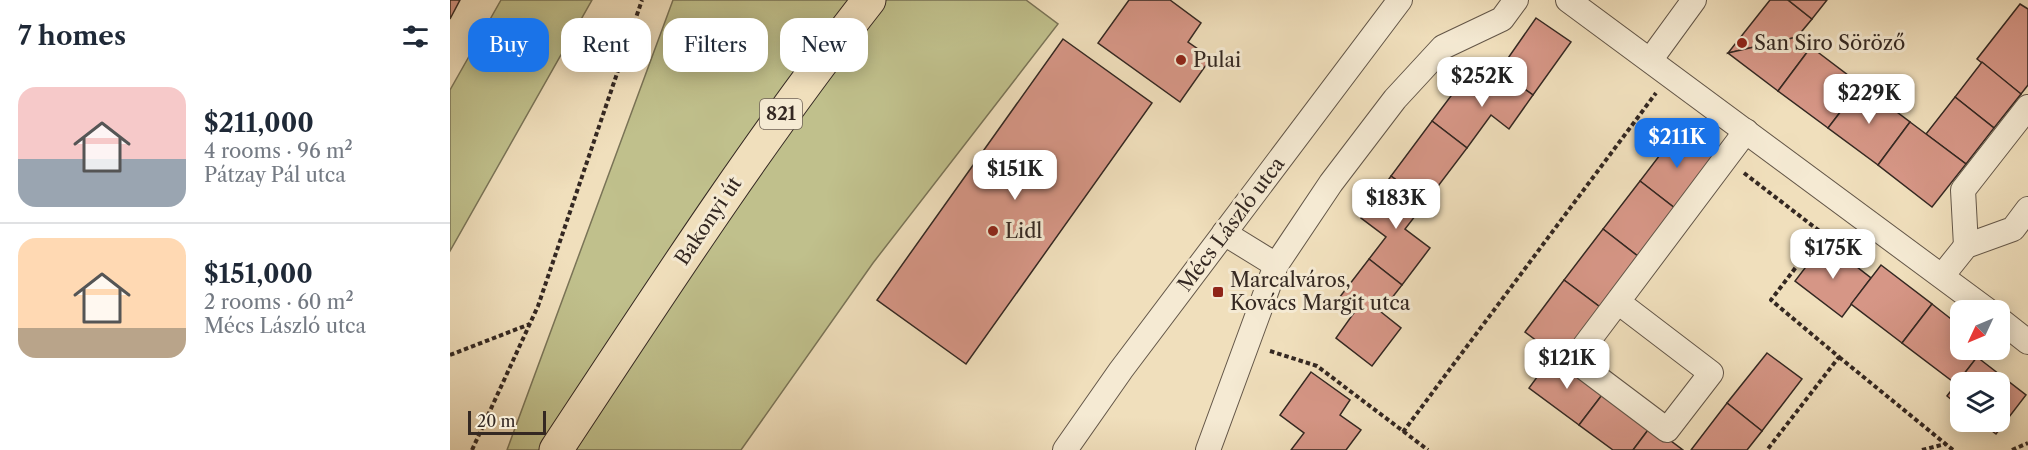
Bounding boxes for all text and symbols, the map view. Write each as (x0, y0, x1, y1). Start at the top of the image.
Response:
chip: Buy (468, 18, 549, 72)
chip: Rent (561, 18, 651, 72)
chip: Filters (663, 18, 768, 72)
chip: New (780, 18, 868, 72)
text: 7 homes (18, 20, 126, 52)
icon: filters (399, 20, 432, 53)
place label: San Siro Söröző (1754, 31, 1905, 55)
marker: San Siro Söröző (1735, 36, 1749, 50)
place label: Pulai (1193, 48, 1241, 72)
marker: Pulai (1174, 53, 1188, 67)
pin: $252K (1440, 57, 1524, 108)
text: $252K (1451, 64, 1513, 88)
pin: $229K (1827, 74, 1911, 125)
text: $229K (1838, 81, 1900, 105)
road number: 821 (760, 99, 802, 129)
text: $211,000 (204, 107, 314, 139)
icon: home (66, 111, 138, 183)
pin: $211K (1635, 118, 1719, 169)
text: $211K (1649, 125, 1705, 149)
text: 4 rooms · 96 m² (204, 139, 353, 163)
pin: $151K (973, 150, 1057, 201)
street label: Mécs László utca (1173, 152, 1290, 296)
text: $151K (987, 157, 1043, 181)
text: Pátzay Pál utca (204, 163, 346, 187)
street label: Bakonyi út (670, 172, 746, 270)
pin: $183K (1354, 179, 1438, 230)
text: $183K (1366, 186, 1426, 210)
place label: Lidl (1005, 219, 1042, 243)
marker: Lidl (986, 224, 1000, 238)
pin: $175K (1791, 229, 1875, 280)
text: $175K (1804, 236, 1862, 260)
text: $151,000 (204, 258, 313, 290)
icon: home (66, 262, 138, 334)
place label: Marcalváros, Kovács Margit utca (1230, 268, 1411, 315)
marker: Marcalváros, Kovács Margit utca (1211, 285, 1225, 299)
text: 2 rooms · 60 m² (204, 290, 354, 314)
north arrow (1950, 300, 2010, 360)
map controls (1950, 300, 2010, 432)
text: Mécs László utca (204, 314, 366, 338)
pin: $121K (1525, 339, 1609, 390)
text: $121K (1539, 346, 1595, 370)
button: layers (1950, 372, 2010, 432)
scale bar (468, 408, 546, 436)
text: 20 m (477, 411, 516, 431)

